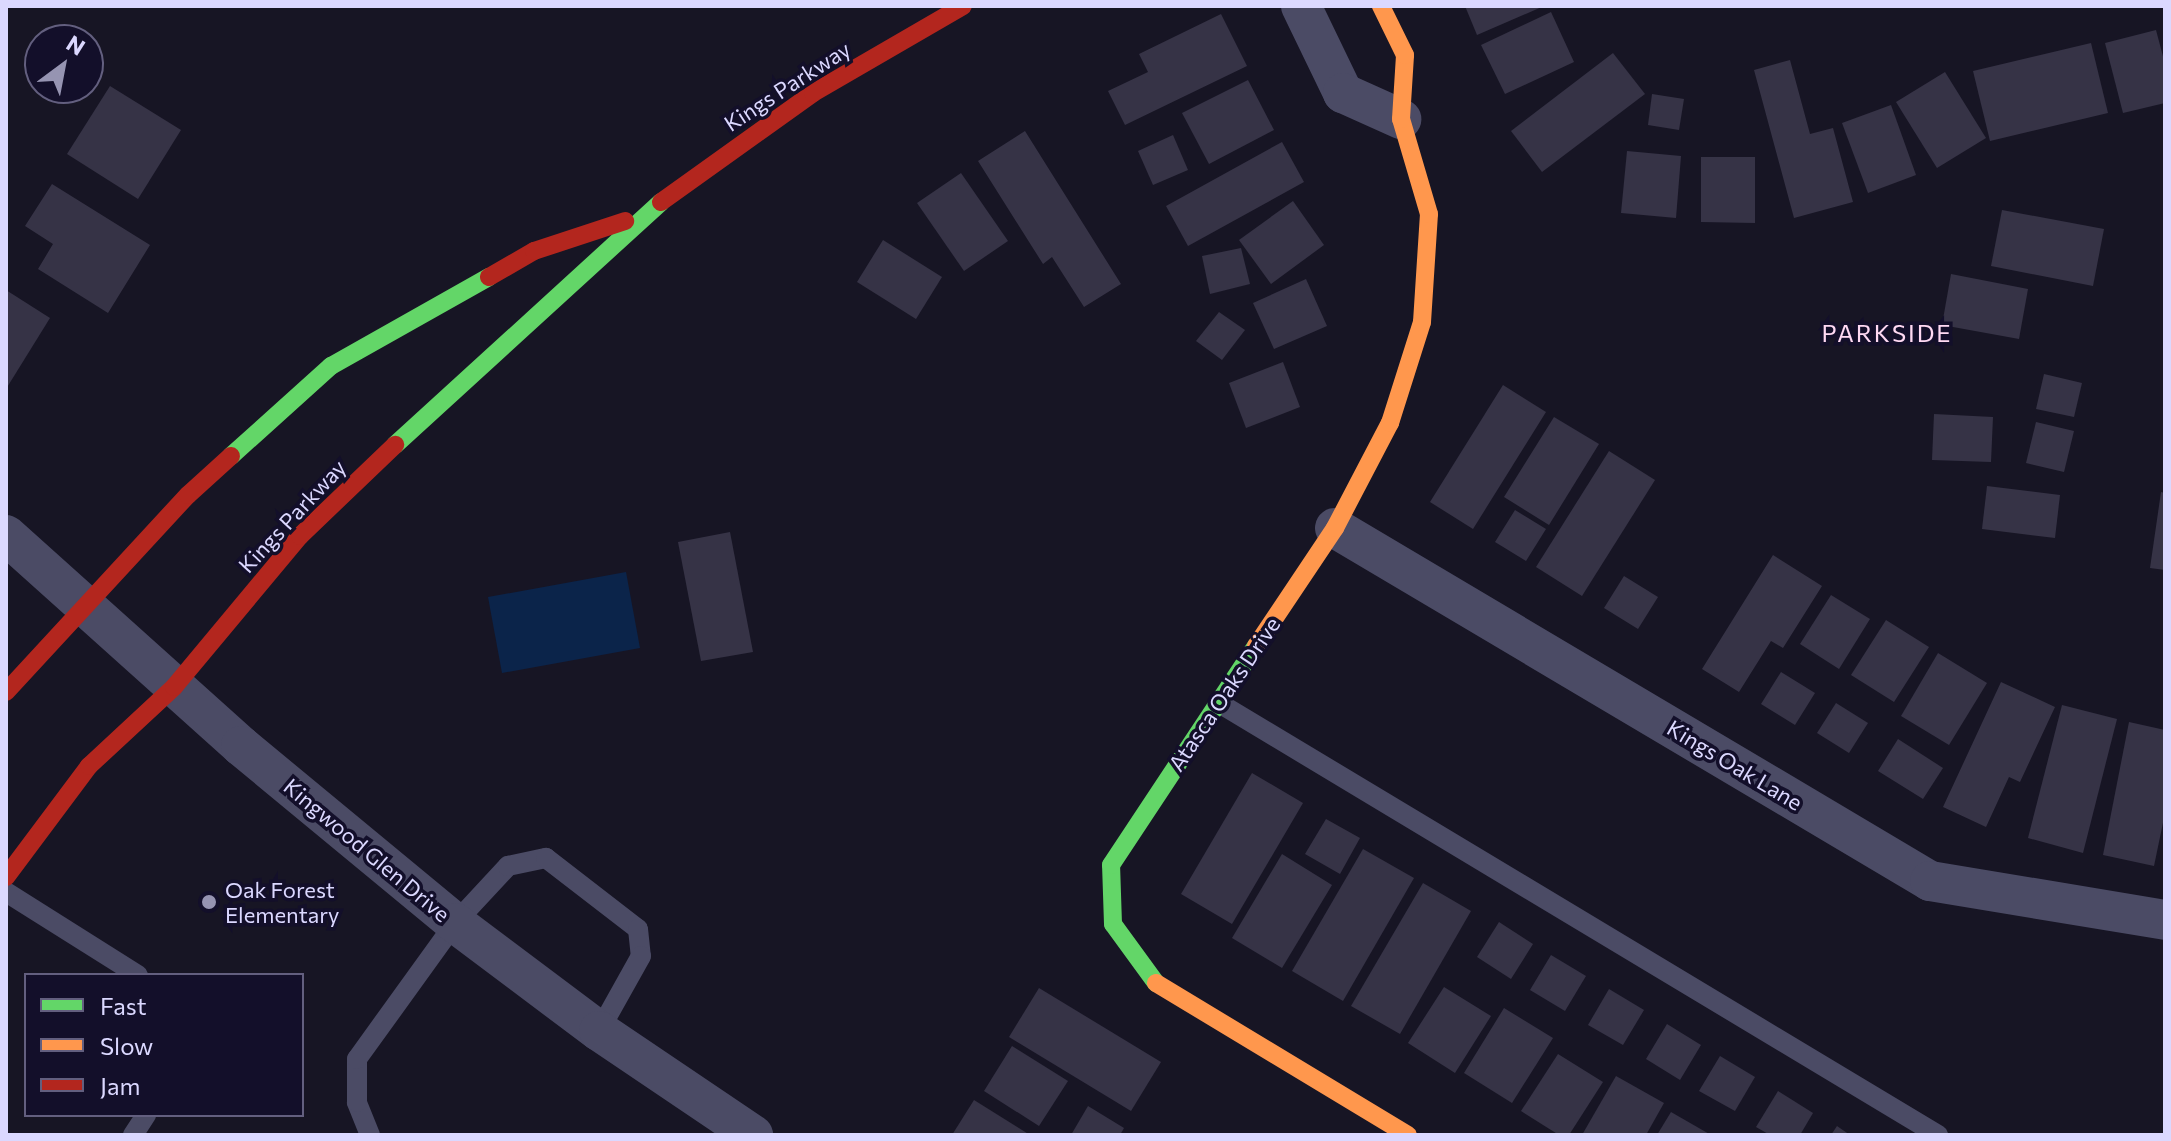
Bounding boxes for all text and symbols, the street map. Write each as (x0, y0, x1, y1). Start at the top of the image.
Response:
north arrow (24, 24, 104, 104)
text: N (62, 29, 90, 61)
street label: Kings Parkway (719, 35, 855, 137)
district label: PARKSIDE (1821, 319, 1953, 347)
street label: Kings Parkway (233, 454, 351, 578)
street label: Atasca Oaks Drive (1163, 612, 1285, 776)
street label: Kings Oak Lane (1663, 714, 1807, 816)
street label: Kingwood Glen Drive (279, 773, 455, 927)
place label: Oak Forest Elementary (225, 876, 339, 928)
marker: Oak Forest Elementary (200, 893, 218, 911)
legend (24, 973, 304, 1117)
text: Fast (100, 991, 147, 1020)
text: Slow (100, 1031, 153, 1060)
text: Jam (100, 1071, 140, 1100)

